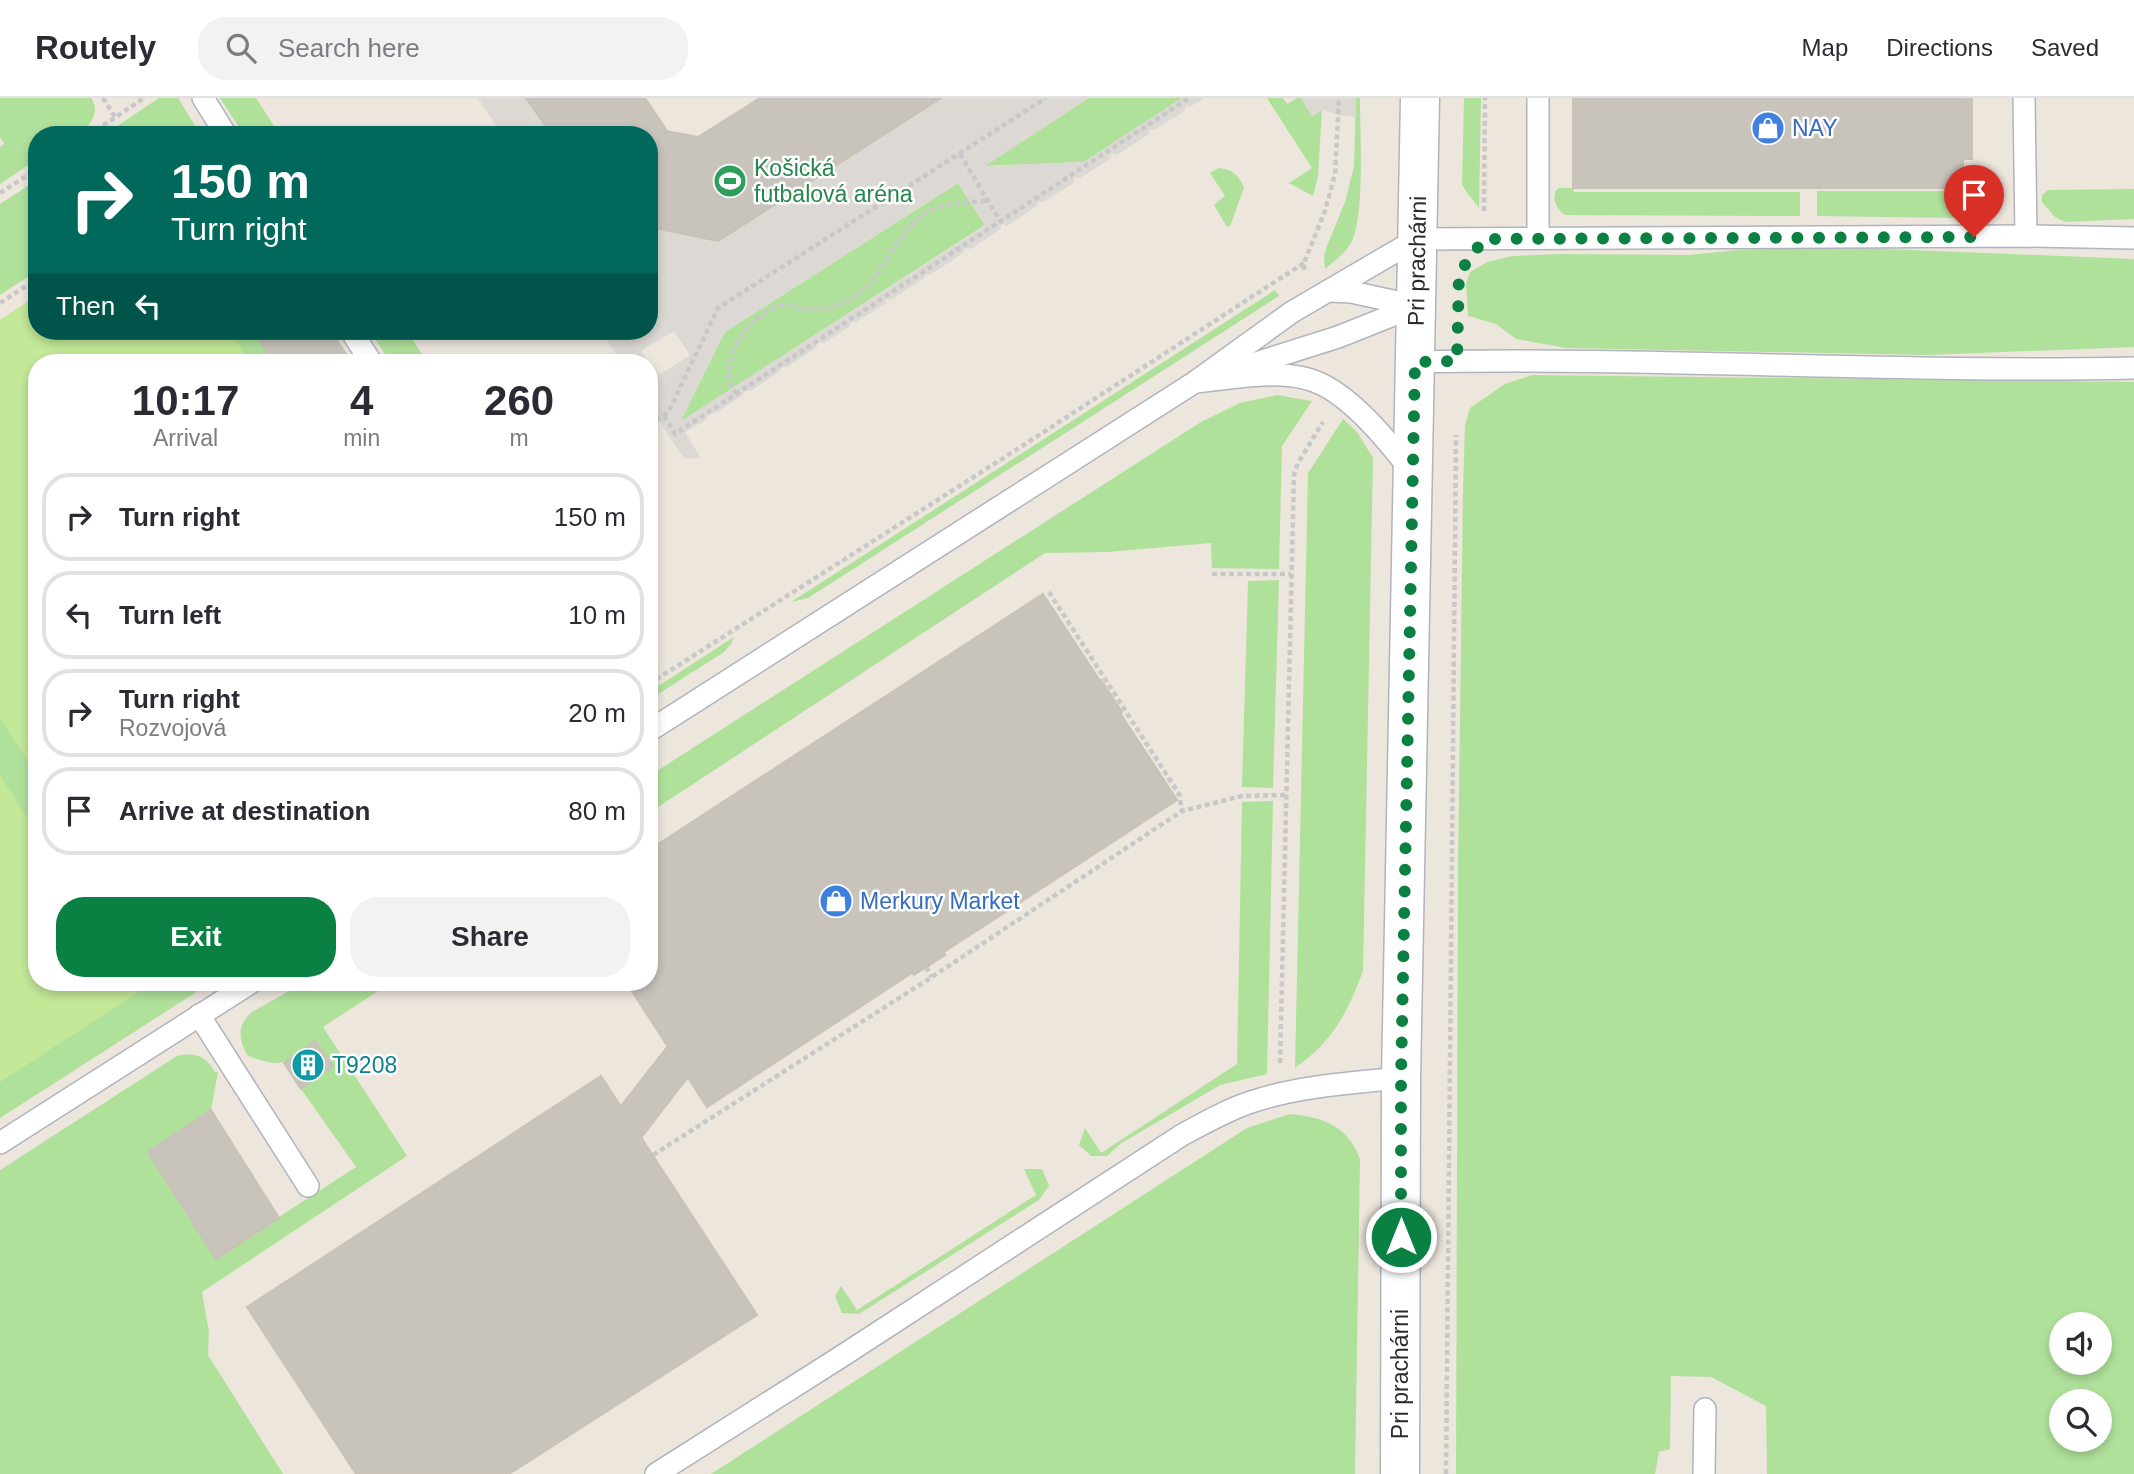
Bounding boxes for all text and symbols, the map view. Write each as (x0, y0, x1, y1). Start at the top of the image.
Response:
search box (198, 17, 688, 80)
text: Routely (35, 29, 156, 66)
icon: search (222, 29, 260, 67)
text: Search here (278, 33, 420, 63)
text: Map (1802, 34, 1848, 61)
text: Directions (1886, 34, 1993, 61)
text: Saved (2031, 34, 2099, 61)
shop icon: NAY (1749, 109, 1787, 147)
place label: NAY (1792, 115, 1838, 141)
icon: right (56, 154, 147, 245)
text: 150 m (171, 154, 310, 208)
place label: Košická futbalová aréna (754, 155, 913, 207)
sports icon: Košická futbalová aréna (711, 162, 749, 200)
pin (1944, 165, 2004, 237)
icon: arrive (1955, 176, 1993, 214)
street label: Pri prachárni (1403, 196, 1431, 326)
text: Turn right (171, 211, 307, 247)
icon: left (129, 287, 167, 325)
text: Then (56, 291, 115, 321)
text: 10:17 (132, 377, 239, 424)
text: 4 (350, 377, 373, 424)
text: 260 (484, 377, 554, 424)
text: Arrival (153, 425, 218, 451)
text: min (343, 425, 380, 451)
text: m (510, 425, 529, 451)
icon: right (60, 498, 98, 536)
text: Turn right (119, 502, 240, 532)
text: 150 m (554, 502, 626, 532)
icon: left (60, 596, 98, 634)
text: Turn left (119, 600, 221, 630)
text: 10 m (568, 600, 626, 630)
text: Turn right (119, 684, 240, 714)
icon: right (60, 694, 98, 732)
text: 20 m (568, 698, 626, 728)
text: Rozvojová (119, 715, 226, 741)
icon: arrive (60, 792, 98, 830)
text: Arrive at destination (119, 796, 370, 826)
text: 80 m (568, 796, 626, 826)
shop icon: Merkury Market (817, 882, 855, 920)
place label: Merkury Market (860, 888, 1020, 914)
button: Exit (56, 897, 336, 977)
button: Share (350, 897, 630, 977)
building icon: T9208 (289, 1046, 327, 1084)
place label: T9208 (332, 1052, 397, 1078)
position arrow (1364, 1200, 1438, 1274)
street label: Pri prachárni (1387, 1309, 1413, 1439)
map controls (2049, 1312, 2112, 1452)
button: sound (2049, 1312, 2112, 1375)
button: search (2049, 1389, 2112, 1452)

